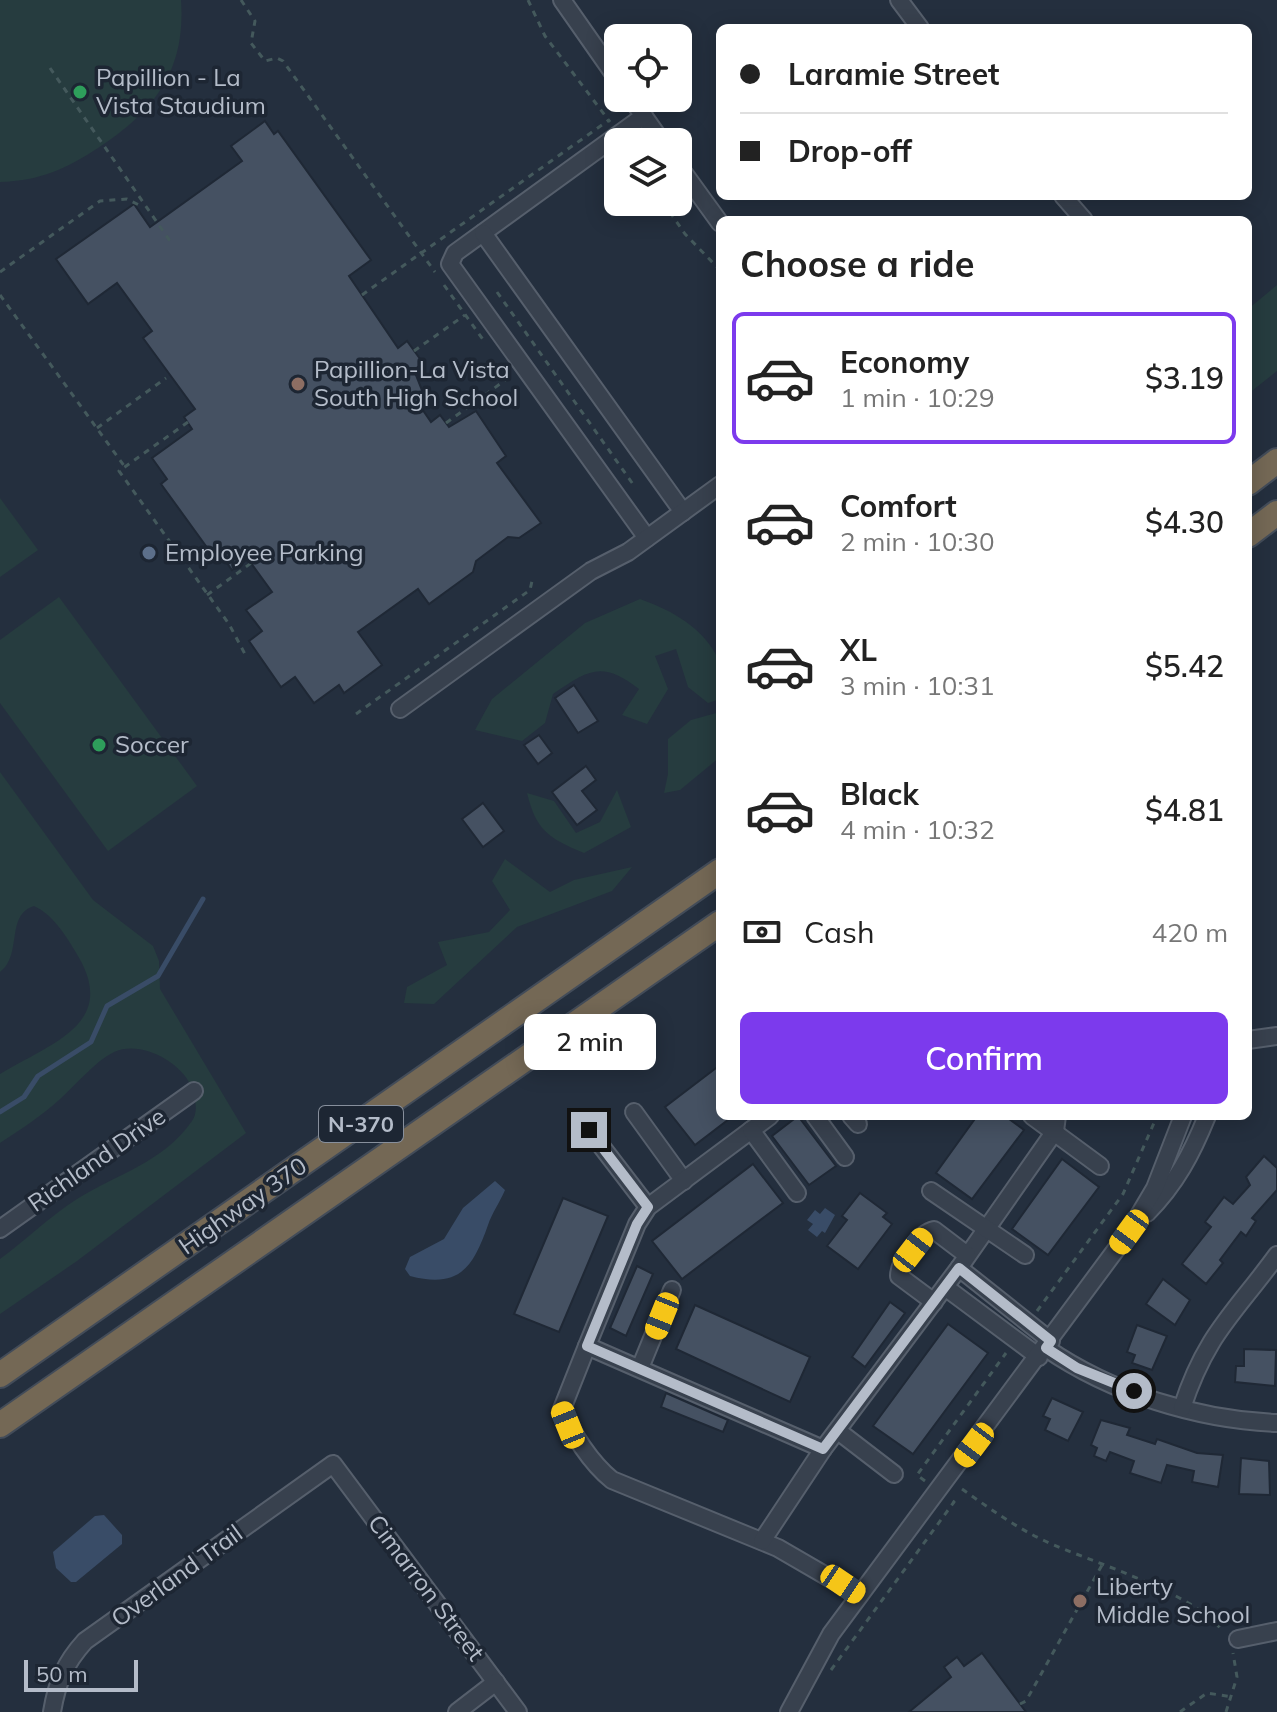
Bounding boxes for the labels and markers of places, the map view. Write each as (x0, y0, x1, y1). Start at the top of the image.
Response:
place label: Papillion - La Vista Staudium (96, 62, 266, 120)
marker: Papillion - La Vista Staudium (71, 83, 89, 101)
place label: Papillion-La Vista South High School (314, 354, 518, 412)
marker: Papillion-La Vista South High School (289, 375, 307, 393)
place label: Employee Parking (165, 537, 364, 567)
marker: Employee Parking (140, 544, 158, 562)
place label: Soccer (115, 729, 189, 759)
marker: Soccer (90, 736, 108, 754)
place label: Liberty Middle School (1096, 1571, 1250, 1629)
marker: Liberty Middle School (1071, 1592, 1089, 1610)

